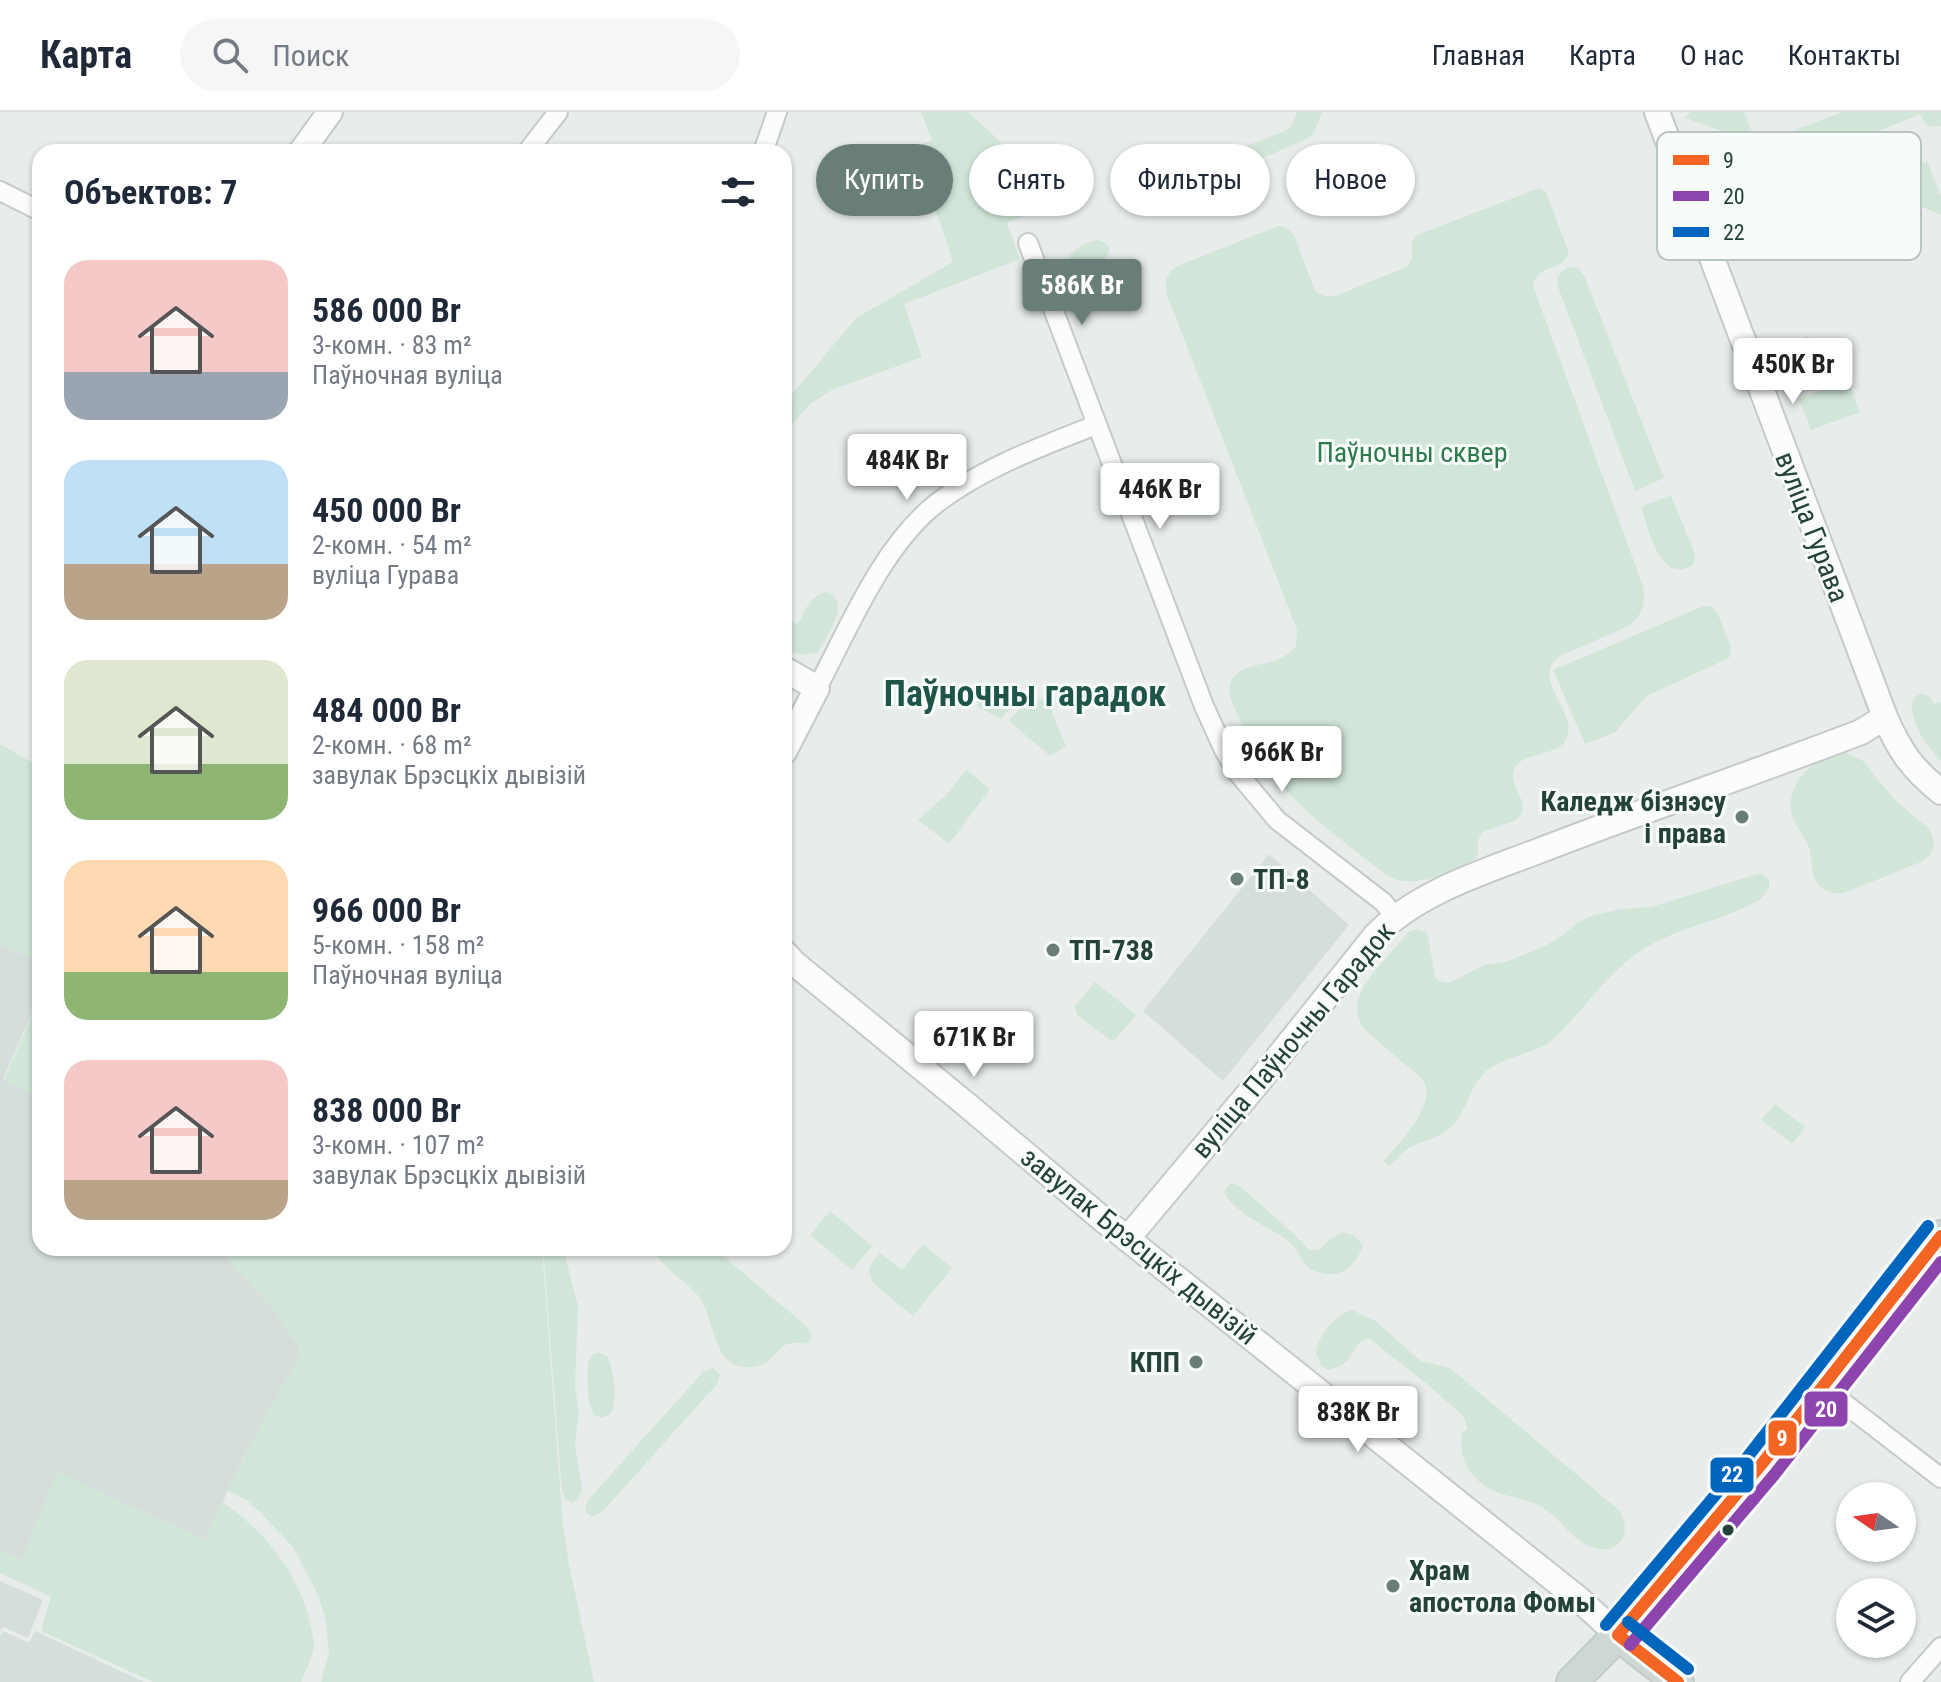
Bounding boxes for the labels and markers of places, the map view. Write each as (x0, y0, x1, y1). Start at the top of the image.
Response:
pin: 586K Br (1008, 259, 1156, 327)
pin: 450K Br (1719, 338, 1867, 406)
pin: 484K Br (833, 434, 981, 502)
pin: 446K Br (1086, 463, 1234, 531)
pin: 966K Br (1208, 726, 1356, 794)
place label: Каледж бізнэсу і права (1541, 785, 1727, 850)
marker: Каледж бізнэсу і права (1733, 808, 1751, 826)
place label: ТП-8 (1253, 863, 1310, 896)
marker: ТП-8 (1228, 870, 1246, 888)
place label: ТП-738 (1069, 934, 1154, 967)
marker: ТП-738 (1044, 941, 1062, 959)
pin: 671K Br (900, 1011, 1048, 1079)
place label: КПП (1130, 1346, 1180, 1379)
marker: КПП (1187, 1353, 1205, 1371)
pin: 838K Br (1284, 1386, 1432, 1454)
unlabelled marker (1720, 1522, 1736, 1538)
place label: Храм апостола Фомы (1409, 1554, 1596, 1619)
marker: Храм апостола Фомы (1384, 1577, 1402, 1595)

